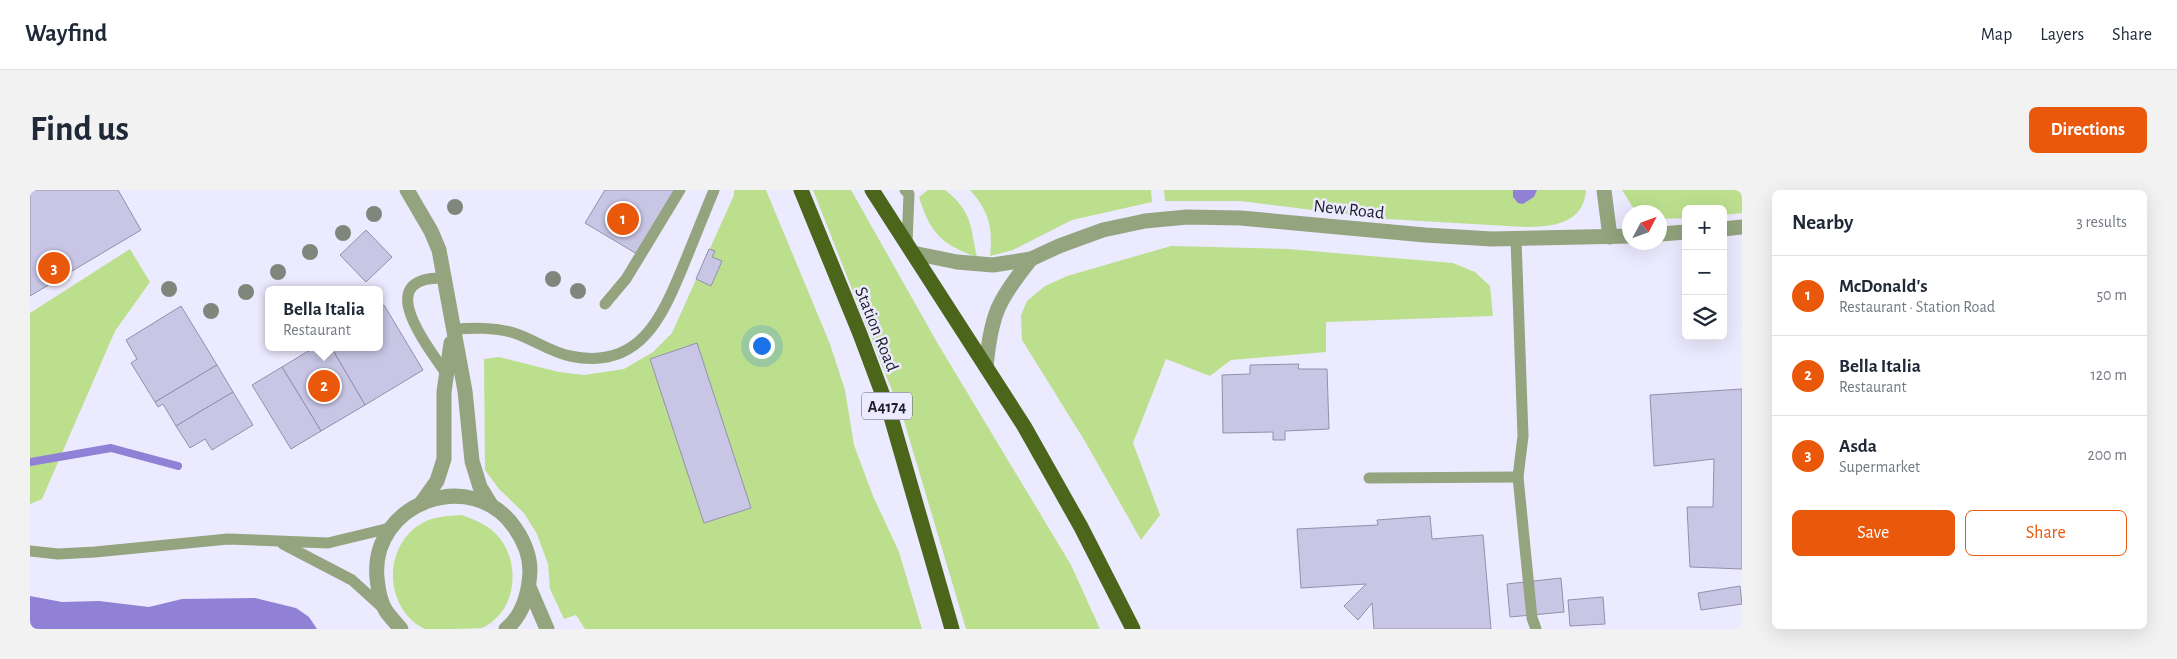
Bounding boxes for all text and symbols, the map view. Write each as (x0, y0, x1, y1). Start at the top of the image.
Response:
text: Wayfind (25, 22, 107, 46)
text: Map (1981, 26, 2012, 44)
text: Layers (2040, 26, 2084, 44)
text: Share (2112, 26, 2152, 44)
button: Directions (2029, 107, 2147, 153)
text: Find us (30, 112, 129, 147)
street label: New Road (1313, 197, 1385, 223)
pin: 1 (607, 200, 639, 238)
north arrow (1622, 205, 1667, 250)
map controls (1682, 205, 1727, 340)
button: + (1682, 205, 1727, 250)
text: Nearby (1792, 212, 1853, 233)
text: 3 results (2076, 214, 2127, 230)
pin: 3 (38, 249, 70, 287)
button: − (1682, 250, 1727, 295)
text: McDonald's (1839, 277, 1928, 296)
street label: Station Road (851, 285, 901, 374)
popup (265, 286, 383, 351)
text: 1 (1805, 287, 1811, 303)
text: 50 m (2096, 287, 2127, 303)
button: layers (1682, 295, 1727, 340)
text: Restaurant · Station Road (1839, 299, 1995, 315)
text: Bella Italia (283, 300, 365, 319)
text: Restaurant (283, 322, 351, 338)
your location (749, 333, 775, 359)
text: Bella Italia (1839, 357, 1921, 376)
pin: 2 (308, 367, 340, 405)
text: 2 (1804, 367, 1812, 383)
text: 120 m (2090, 367, 2127, 383)
text: Restaurant (1839, 379, 1907, 395)
road number: A4174 (862, 392, 912, 420)
text: Asda (1839, 437, 1877, 456)
text: 3 (1805, 447, 1811, 463)
text: 200 m (2087, 447, 2127, 463)
text: Supermarket (1839, 459, 1920, 475)
button: Save (1792, 510, 1955, 556)
button: Share (1965, 510, 2127, 556)

